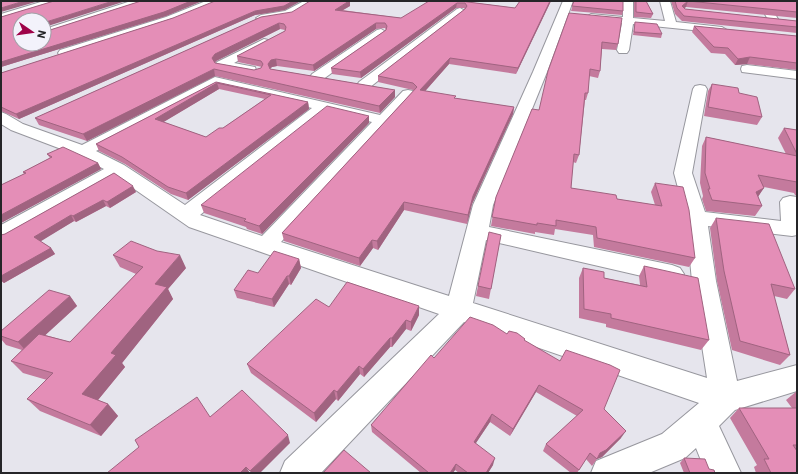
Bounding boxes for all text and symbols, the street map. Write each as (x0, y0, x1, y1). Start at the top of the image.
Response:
north arrow (12, 12, 52, 52)
text: N (34, 29, 49, 40)

